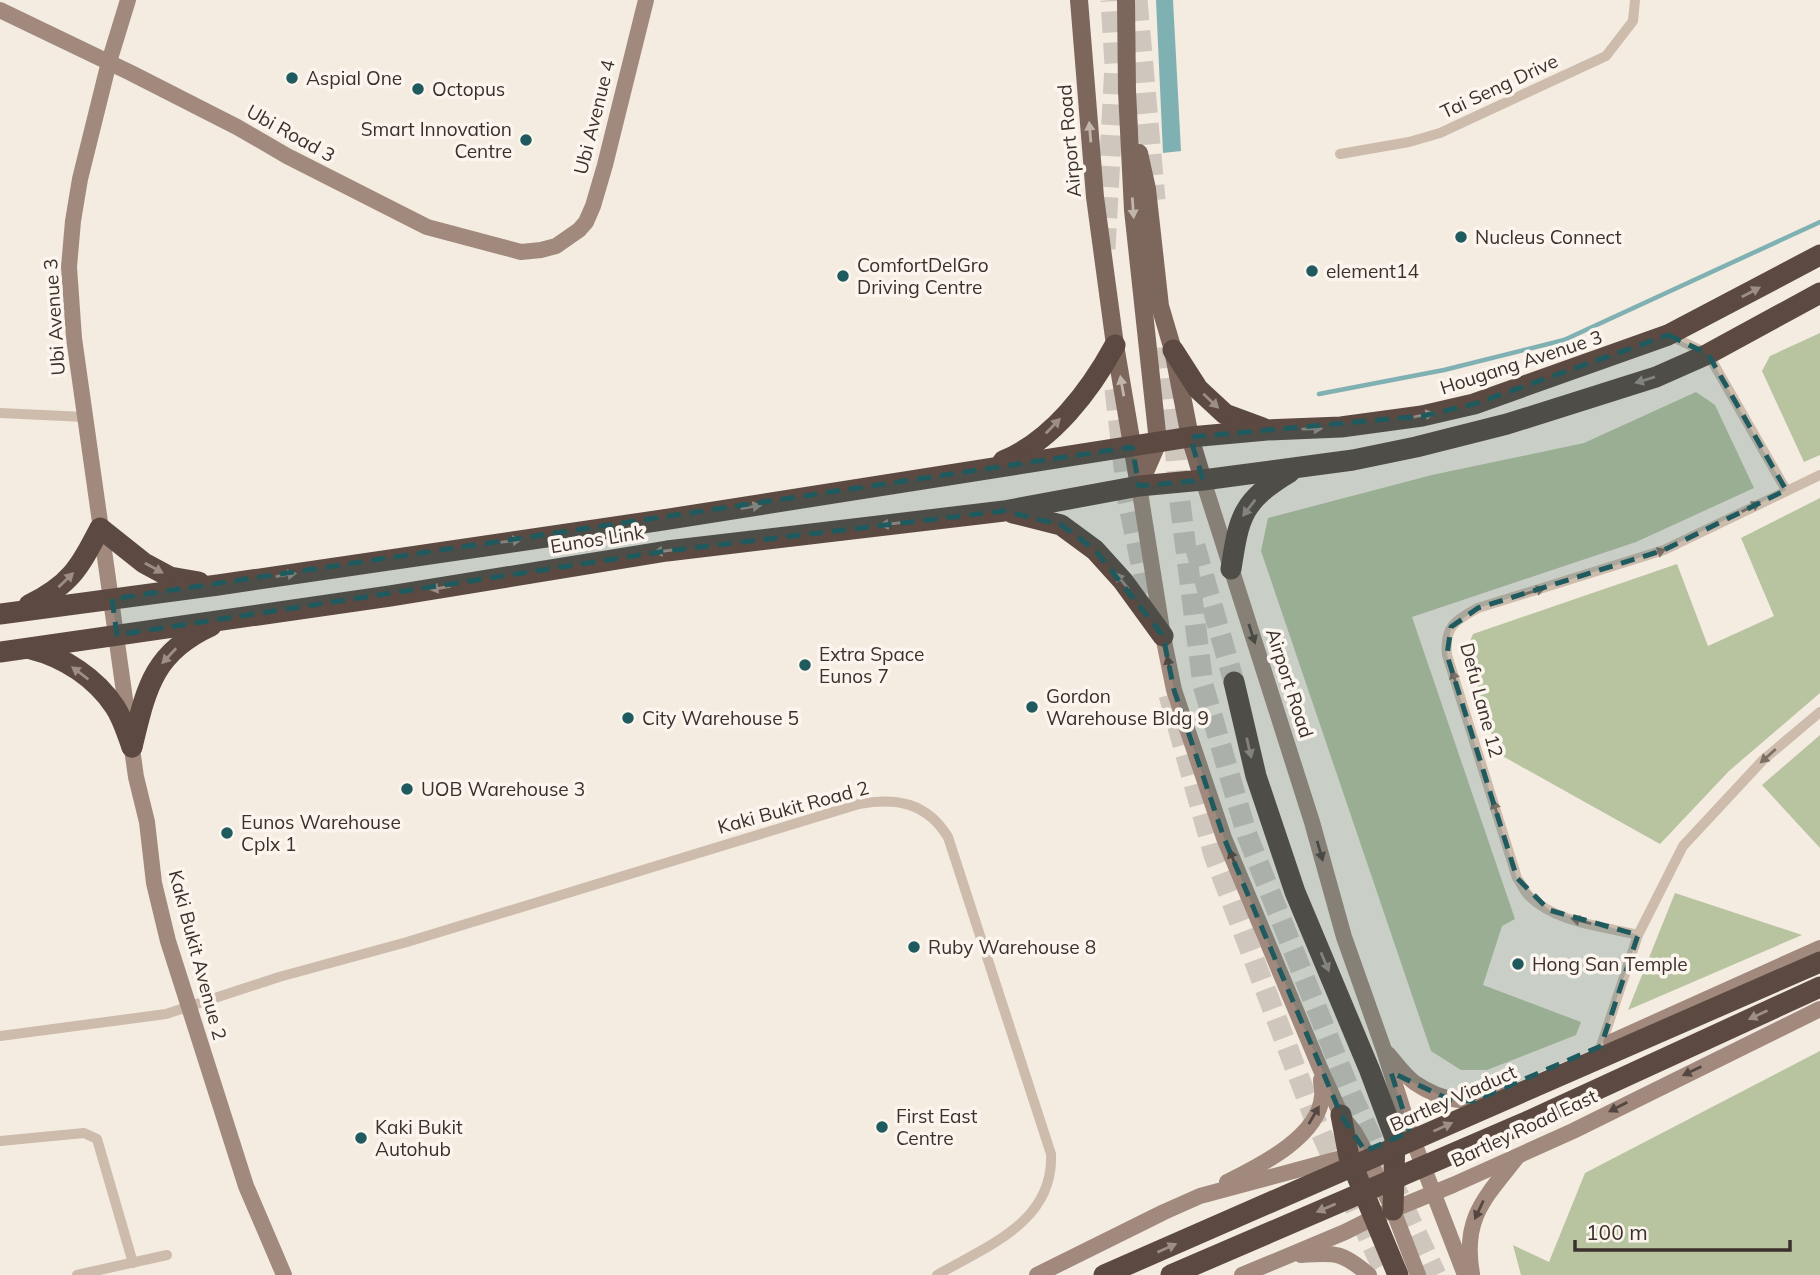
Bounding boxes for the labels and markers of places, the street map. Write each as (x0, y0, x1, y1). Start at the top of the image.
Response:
place label: Aspial One (306, 66, 402, 90)
marker: Aspial One (284, 70, 300, 86)
place label: Octopus (432, 77, 505, 101)
marker: Octopus (410, 81, 426, 97)
place label: Smart Innovation Centre (361, 117, 512, 163)
marker: Smart Innovation Centre (518, 132, 534, 148)
place label: Nucleus Connect (1475, 225, 1622, 249)
marker: Nucleus Connect (1453, 229, 1469, 245)
place label: ComfortDelGro Driving Centre (857, 253, 988, 299)
place label: element14 (1326, 259, 1419, 283)
marker: element14 (1304, 263, 1320, 279)
marker: ComfortDelGro Driving Centre (835, 268, 851, 284)
place label: Extra Space Eunos 7 (819, 642, 924, 688)
marker: Extra Space Eunos 7 (797, 657, 813, 673)
place label: Gordon Warehouse Bldg 9 (1046, 684, 1209, 730)
marker: Gordon Warehouse Bldg 9 (1024, 699, 1040, 715)
place label: City Warehouse 5 (642, 706, 799, 730)
marker: City Warehouse 5 (620, 710, 636, 726)
place label: UOB Warehouse 3 (421, 777, 585, 801)
marker: UOB Warehouse 3 (399, 781, 415, 797)
place label: Eunos Warehouse Cplx 1 (241, 810, 401, 856)
marker: Eunos Warehouse Cplx 1 (219, 825, 235, 841)
place label: Ruby Warehouse 8 (928, 935, 1096, 959)
marker: Ruby Warehouse 8 (906, 939, 922, 955)
place label: Hong San Temple (1532, 952, 1688, 976)
marker: Hong San Temple (1510, 956, 1526, 972)
place label: First East Centre (896, 1104, 978, 1150)
place label: Kaki Bukit Autohub (375, 1115, 463, 1161)
marker: First East Centre (874, 1119, 890, 1135)
marker: Kaki Bukit Autohub (353, 1130, 369, 1146)

